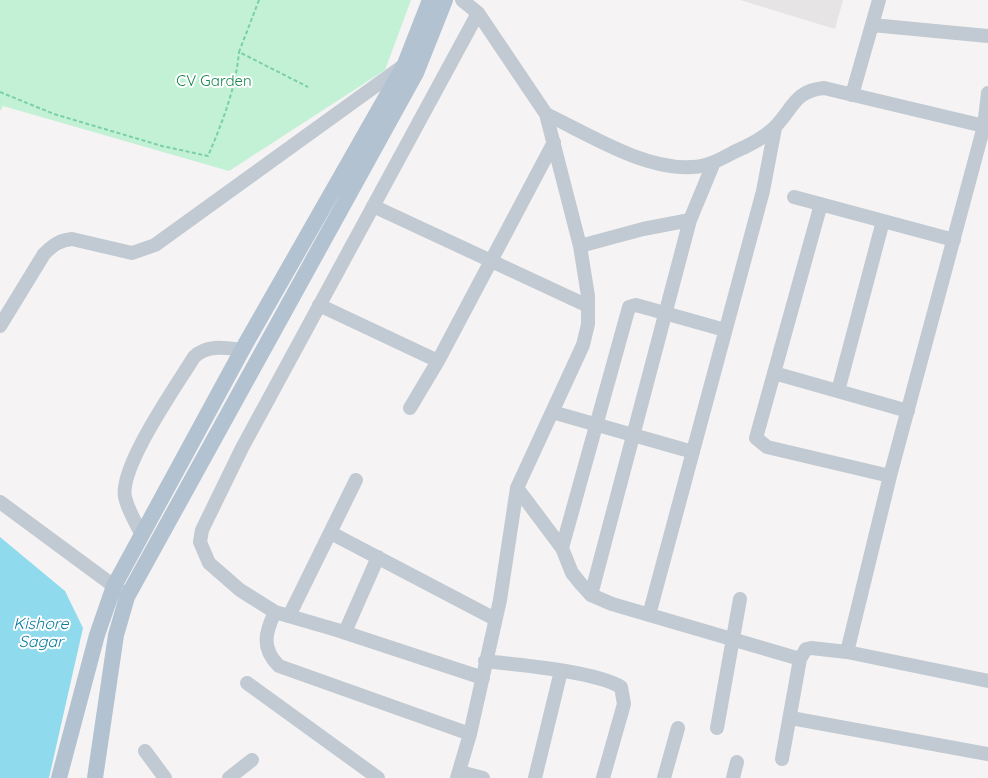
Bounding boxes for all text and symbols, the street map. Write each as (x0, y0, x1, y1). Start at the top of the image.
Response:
park label: CV Garden (176, 72, 252, 90)
water label: Kishore Sagar (13, 614, 69, 652)

